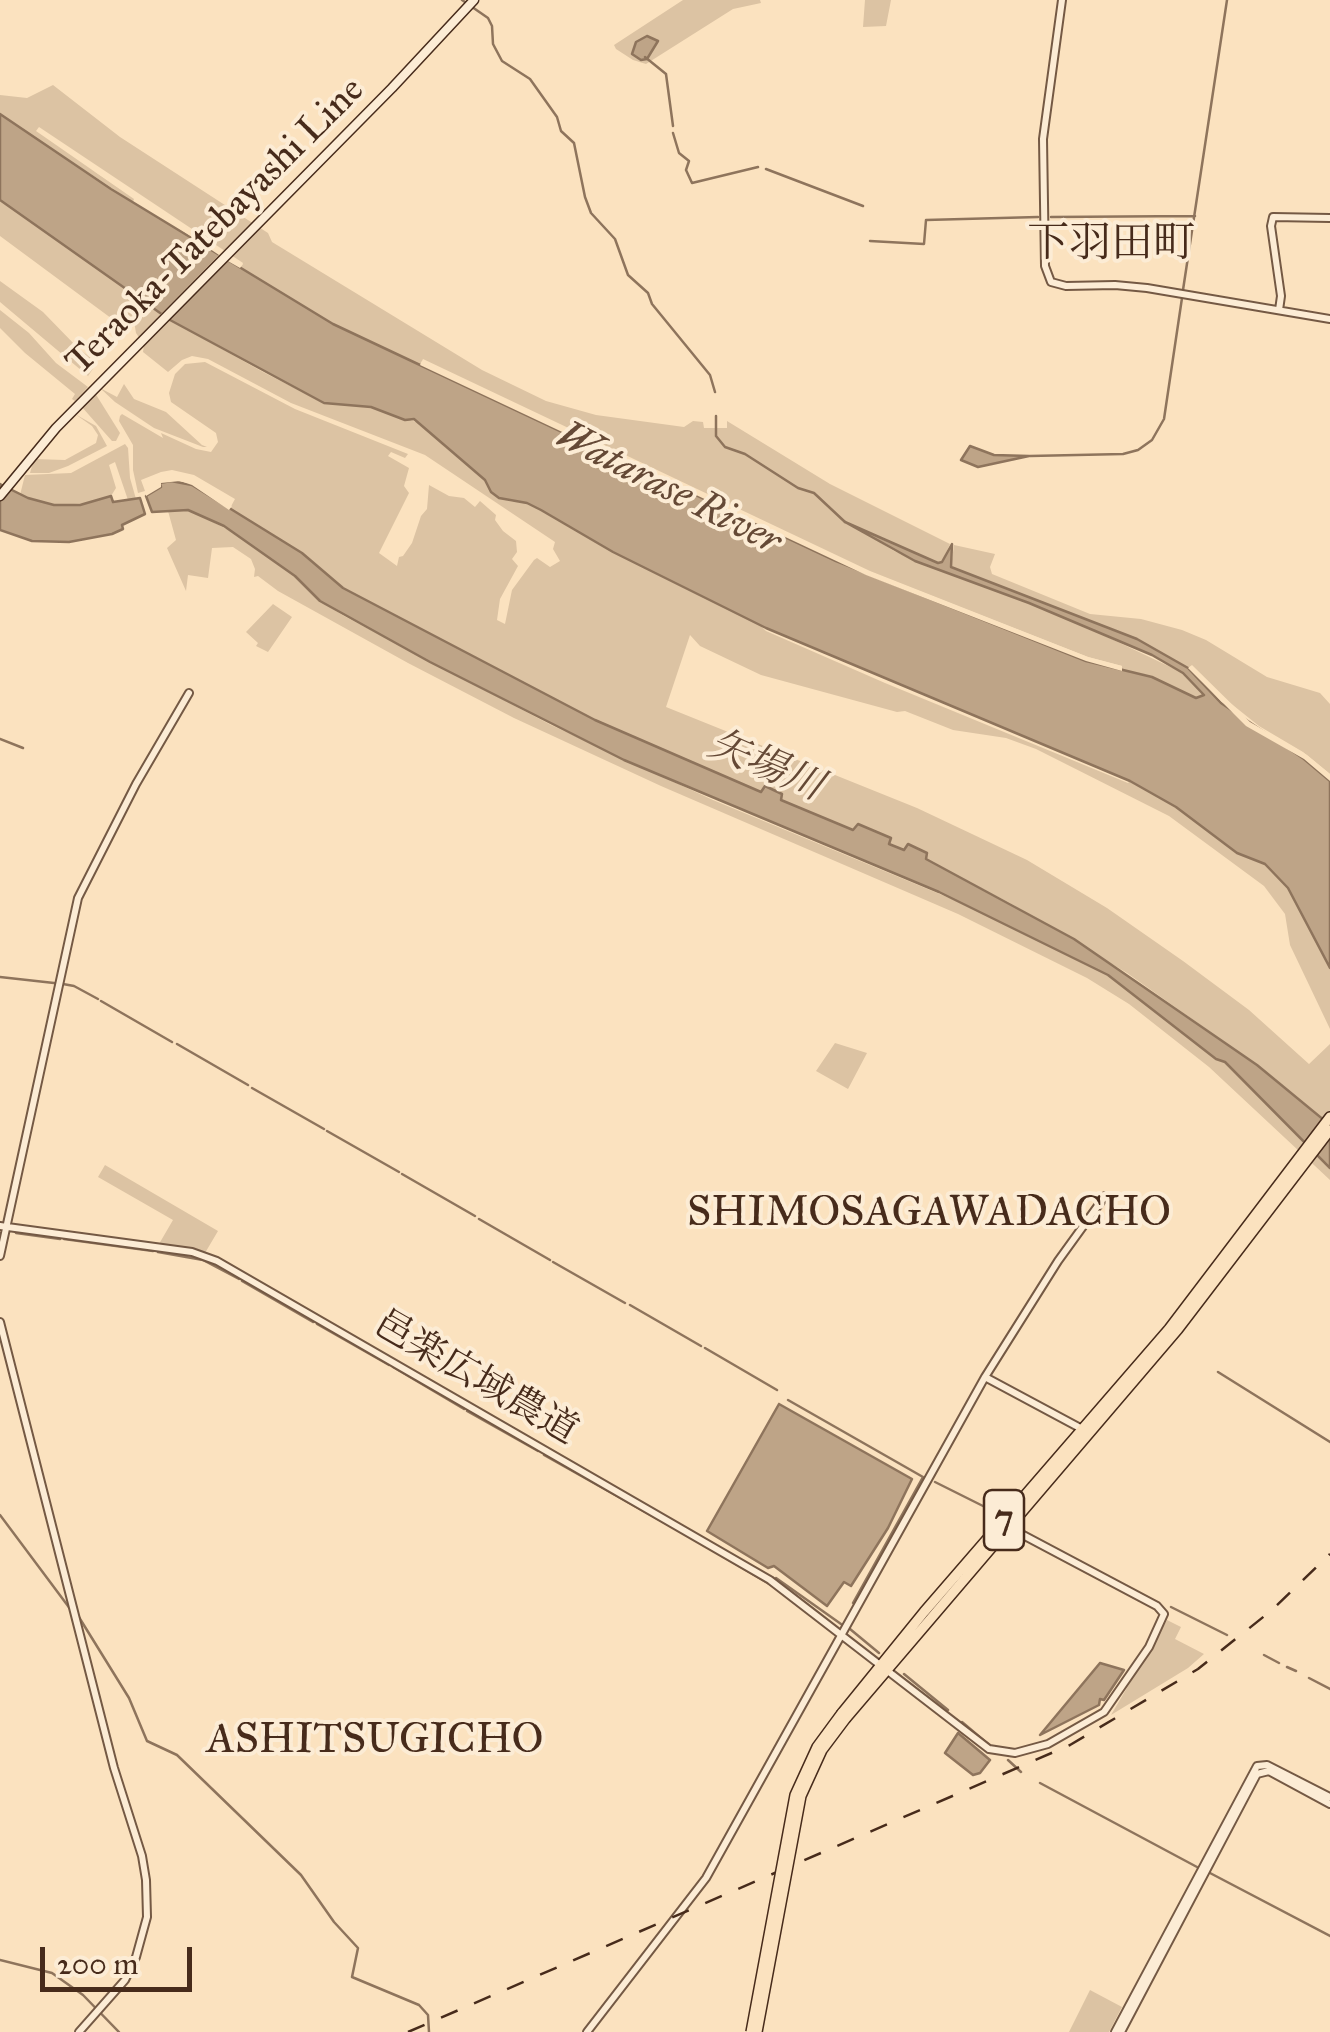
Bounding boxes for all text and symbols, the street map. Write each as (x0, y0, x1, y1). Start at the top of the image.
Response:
street label: Teraoka-Tatebayashi Line (57, 68, 375, 386)
district label: 下羽田町 (1027, 221, 1195, 271)
water label: Watarase River (548, 413, 788, 567)
water label: 矢場川 (700, 721, 830, 813)
district label: SHIMOSAGAWADACHO (667, 1190, 1191, 1240)
street label: 邑楽広域農道 (365, 1302, 585, 1456)
road number: 7 (984, 1490, 1024, 1550)
district label: ASHITSUGICHO (191, 1717, 559, 1767)
scale bar (45, 1927, 198, 1989)
text: 200 m (57, 1946, 138, 1982)

